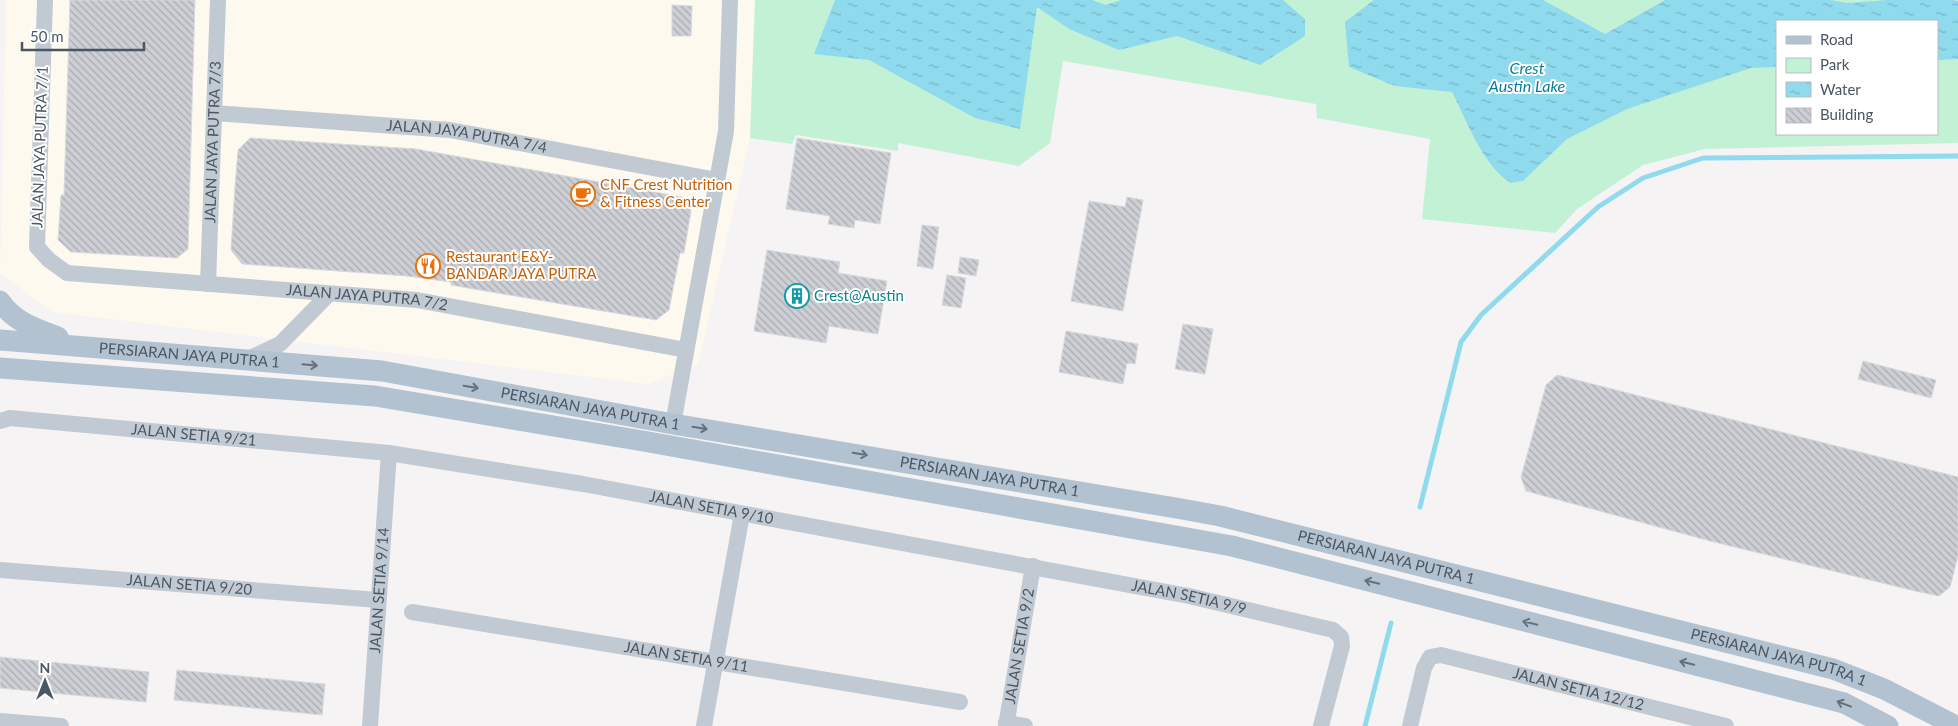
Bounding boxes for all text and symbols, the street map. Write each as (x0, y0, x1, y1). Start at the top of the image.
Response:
scale bar (22, 20, 145, 52)
legend (1776, 20, 1938, 135)
text: 50 m (30, 27, 64, 45)
text: Road (1820, 30, 1853, 48)
text: Park (1820, 55, 1850, 73)
water label: Crest Austin Lake (1488, 58, 1566, 95)
street label: JALAN JAYA PUTRA 7/3 (200, 61, 224, 223)
street label: JALAN JAYA PUTRA 7/1 (27, 66, 51, 228)
text: Water (1820, 80, 1861, 98)
text: Building (1820, 105, 1873, 123)
street label: JALAN JAYA PUTRA 7/4 (386, 115, 549, 156)
place label: CNF Crest Nutrition & Fitness Center (600, 175, 732, 210)
cafe icon: CNF Crest Nutrition & Fitness Center (570, 181, 596, 207)
place label: Restaurant E&Y- BANDAR JAYA PUTRA (446, 247, 598, 282)
restaurant icon: Restaurant E&Y- BANDAR JAYA PUTRA (415, 253, 441, 279)
street label: JALAN JAYA PUTRA 7/2 (286, 280, 449, 314)
building icon: Crest@Austin (784, 283, 810, 309)
place label: Crest@Austin (814, 286, 904, 304)
street label: PERSIARAN JAYA PUTRA 1 (98, 338, 281, 371)
one-way arrow (302, 361, 318, 370)
one-way arrow (463, 383, 479, 393)
street label: PERSIARAN JAYA PUTRA 1 (500, 383, 681, 433)
street label: JALAN SETIA 9/21 (130, 419, 257, 449)
one-way arrow (692, 423, 708, 433)
one-way arrow (852, 450, 868, 460)
street label: PERSIARAN JAYA PUTRA 1 (899, 452, 1081, 500)
street label: JALAN SETIA 9/10 (648, 486, 775, 527)
street label: PERSIARAN JAYA PUTRA 1 (1296, 526, 1477, 587)
street label: JALAN SETIA 9/14 (365, 527, 392, 654)
street label: JALAN SETIA 9/20 (126, 570, 253, 598)
street label: JALAN SETIA 9/9 (1130, 576, 1248, 617)
one-way arrow (1365, 577, 1381, 587)
street label: JALAN SETIA 9/2 (1000, 587, 1037, 705)
one-way arrow (1522, 618, 1538, 627)
street label: PERSIARAN JAYA PUTRA 1 (1689, 624, 1870, 689)
street label: JALAN SETIA 9/11 (623, 637, 750, 675)
north arrow (20, 656, 70, 706)
one-way arrow (1680, 658, 1696, 667)
text: N (40, 659, 50, 676)
street label: JALAN SETIA 12/12 (1511, 663, 1646, 713)
one-way arrow (1837, 699, 1852, 709)

